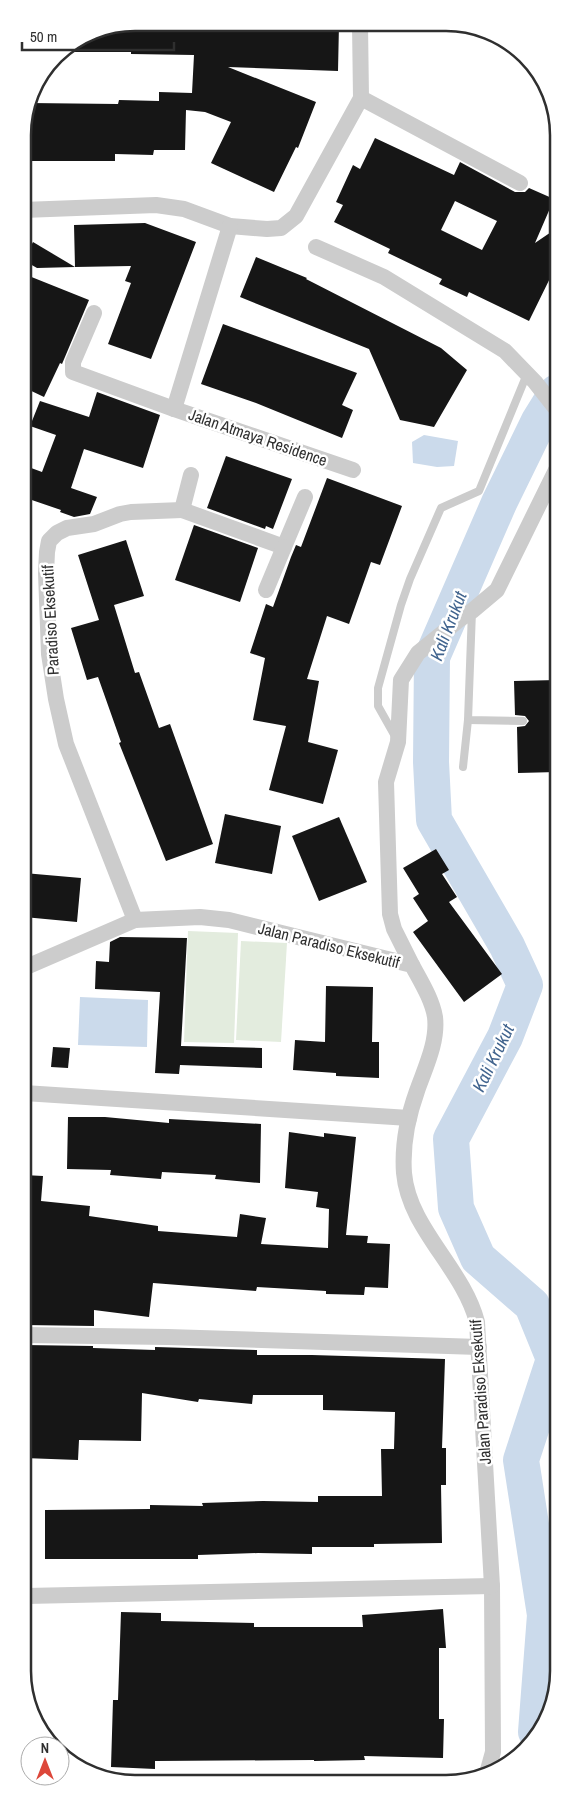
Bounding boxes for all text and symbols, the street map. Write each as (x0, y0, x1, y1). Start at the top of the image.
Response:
scale bar (22, 20, 175, 52)
text: 50 m (30, 26, 57, 47)
street label: Jalan Atmaya Residence (186, 403, 330, 471)
street label: Paradiso Eksekutif (36, 564, 64, 676)
water label: Kali Krukut (423, 587, 473, 664)
street label: Jalan Paradiso Eksekutif (256, 917, 402, 973)
water label: Kali Krukut (466, 1019, 520, 1096)
street label: Jalan Paradiso Eksekutif (464, 1318, 496, 1465)
north arrow (20, 1736, 70, 1786)
text: N (41, 1739, 49, 1757)

